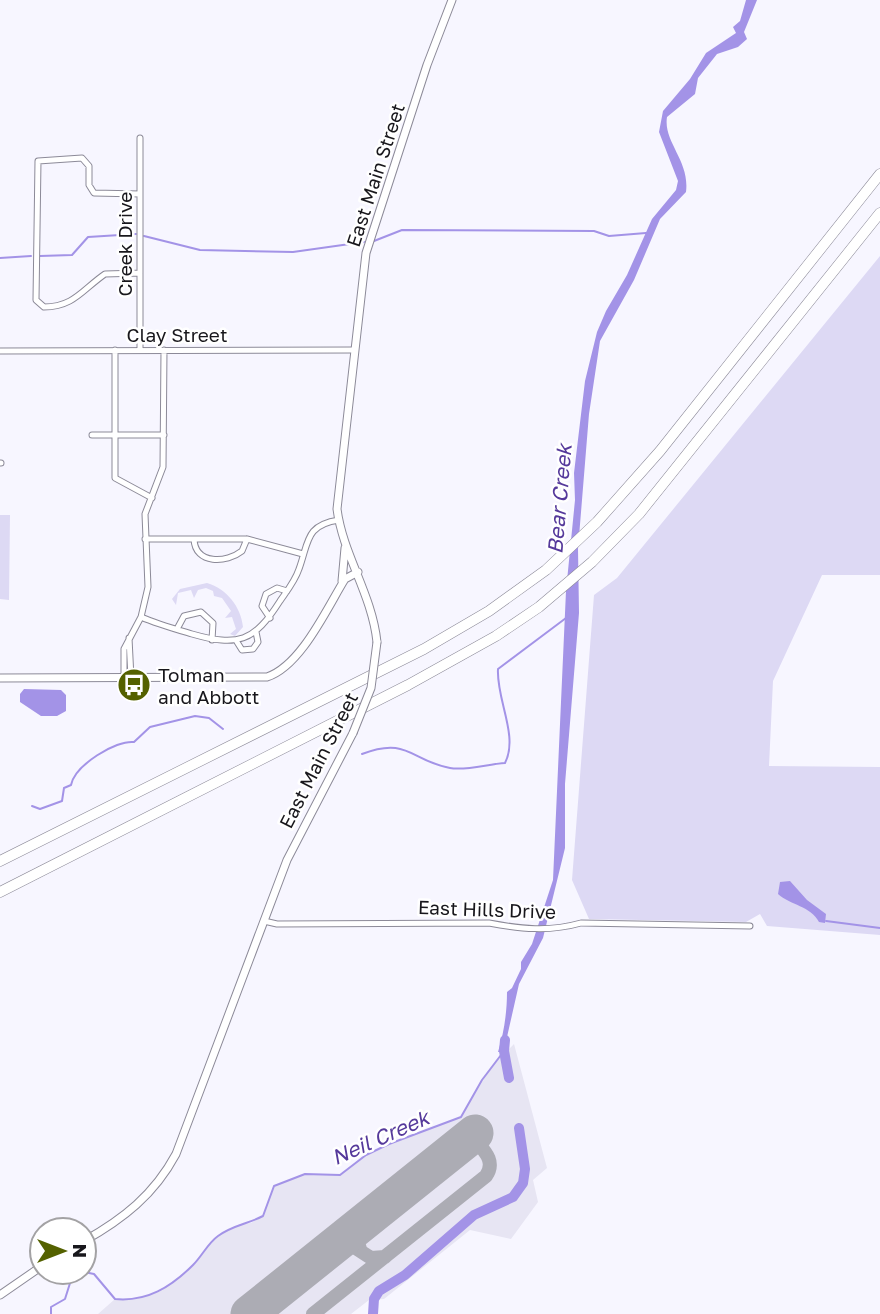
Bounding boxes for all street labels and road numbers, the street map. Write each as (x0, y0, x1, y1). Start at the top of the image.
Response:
street label: East Main Street (341, 100, 409, 250)
street label: Creek Drive (113, 192, 136, 296)
street label: Clay Street (127, 323, 228, 346)
street label: East Main Street (274, 688, 362, 832)
street label: East Hills Drive (418, 895, 556, 923)

